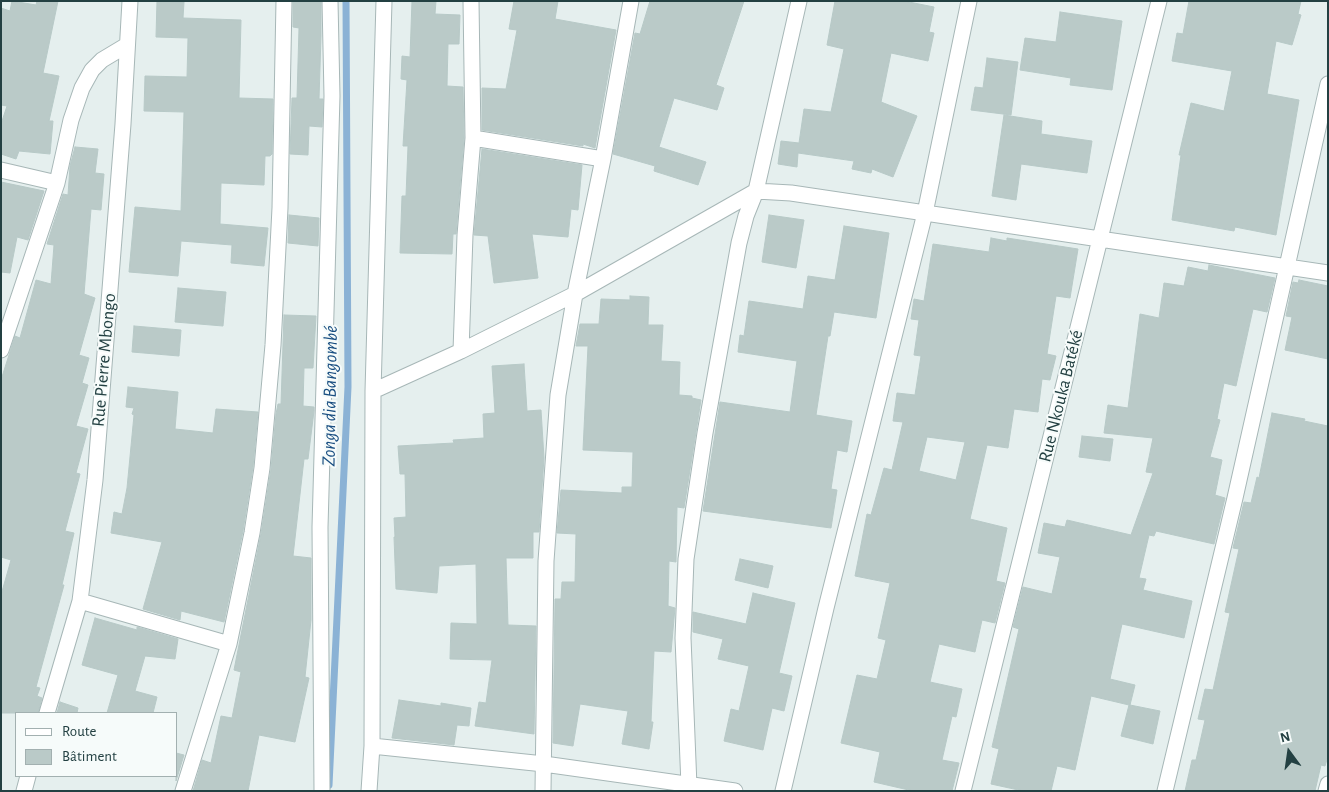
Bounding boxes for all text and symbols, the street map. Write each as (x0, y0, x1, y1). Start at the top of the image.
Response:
street label: Rue Pierre Mbongo (87, 292, 121, 428)
water label: Zonga dia Bangombé (317, 325, 343, 467)
street label: Rue Nkouka Batéké (1034, 328, 1088, 464)
legend (15, 712, 178, 777)
text: Route (62, 724, 96, 739)
north arrow (1264, 727, 1314, 777)
text: N (1279, 729, 1292, 745)
text: Bâtiment (62, 749, 117, 764)

